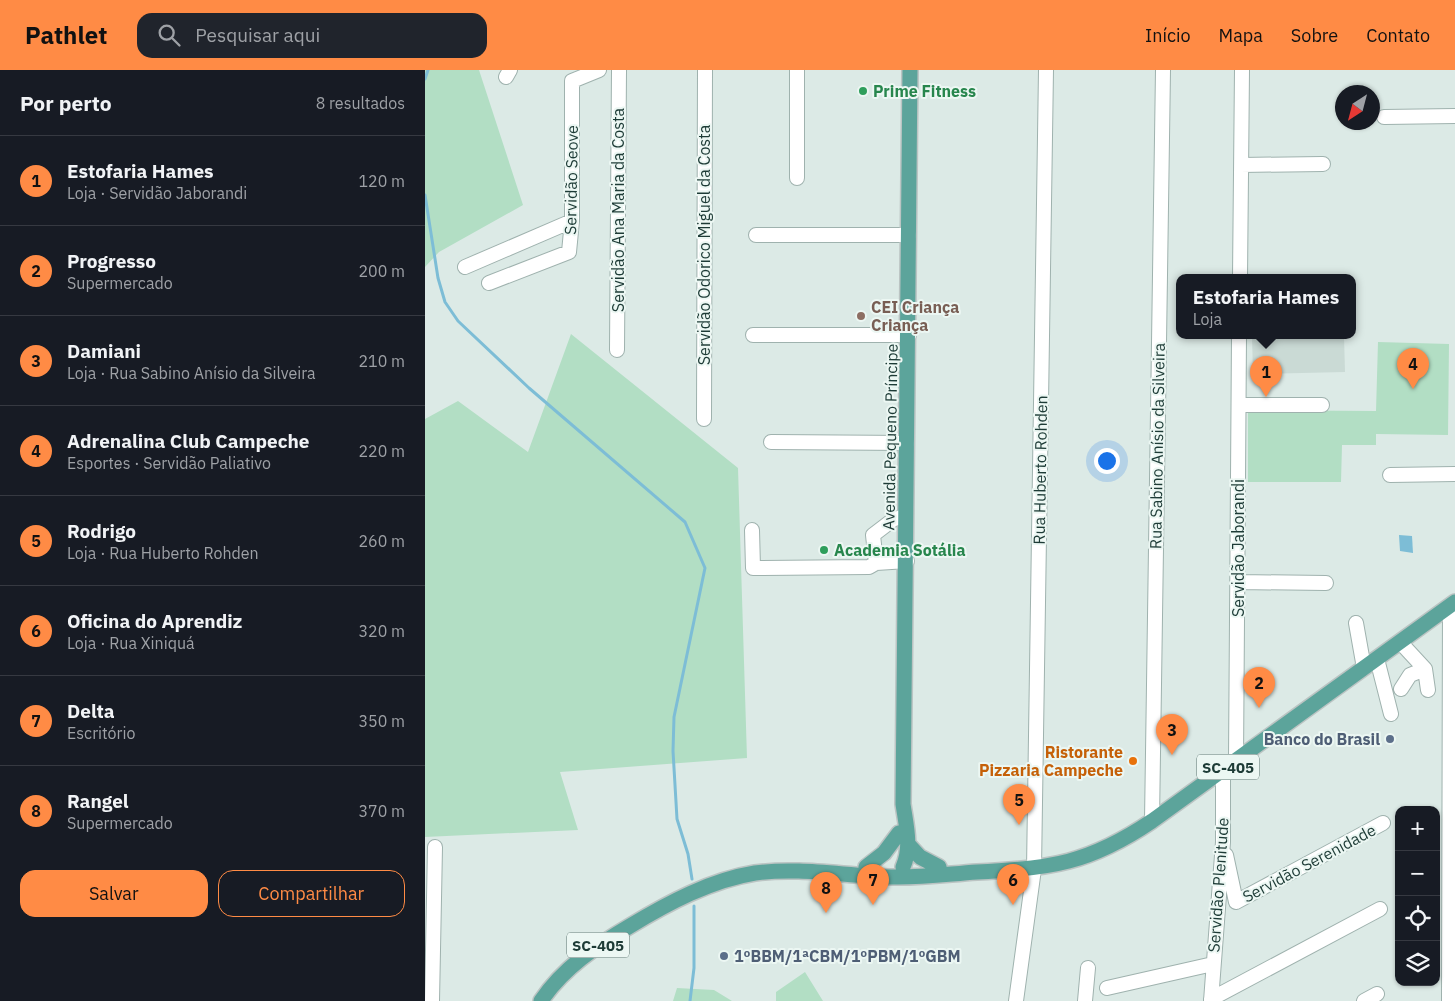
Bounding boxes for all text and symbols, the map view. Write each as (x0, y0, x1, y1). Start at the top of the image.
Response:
search box (137, 13, 487, 58)
text: Pathlet (25, 19, 107, 51)
icon: search (155, 21, 183, 49)
text: Pesquisar aqui (195, 23, 320, 47)
text: Início (1145, 24, 1191, 47)
text: Mapa (1219, 24, 1263, 47)
text: Sobre (1291, 24, 1338, 47)
text: Contato (1366, 24, 1430, 47)
place label: Prime Fitness (873, 81, 976, 101)
marker: Prime Fitness (857, 85, 869, 97)
north arrow (1335, 85, 1380, 130)
text: Por perto (20, 89, 112, 117)
text: 8 resultados (316, 93, 405, 113)
street label: Servidão Ana Maria da Costa (608, 107, 628, 312)
street label: Servidão Odorico Miguel da Costa (694, 124, 714, 365)
street label: Servidão Seove (560, 125, 582, 235)
text: Estofaria Hames (67, 159, 214, 183)
text: 1 (31, 171, 41, 191)
text: 120 m (358, 171, 405, 191)
text: Loja · Servidão Jaborandi (67, 183, 247, 203)
text: Progresso (67, 249, 156, 273)
text: 2 (31, 261, 41, 281)
text: 200 m (358, 261, 405, 281)
text: Supermercado (67, 273, 173, 293)
popup (1176, 274, 1356, 339)
text: Estofaria Hames (1193, 285, 1339, 309)
place label: CEI Criança Criança (871, 297, 959, 335)
text: Loja (1193, 309, 1222, 329)
marker: CEI Criança Criança (855, 310, 867, 322)
text: Damiani (67, 339, 141, 363)
street label: Rua Sabino Anísio da Silveira (1145, 342, 1169, 549)
street label: Avenida Pequeno Príncipe (878, 343, 902, 531)
pin: 4 (1397, 348, 1429, 389)
text: 3 (31, 351, 41, 371)
text: 210 m (358, 351, 405, 371)
pin: 1 (1250, 356, 1282, 397)
text: Loja · Rua Sabino Anísio da Silveira (67, 363, 316, 383)
street label: Rua Huberto Rohden (1029, 395, 1051, 545)
text: Adrenalina Club Campeche (67, 429, 309, 453)
text: 4 (31, 441, 41, 461)
text: 220 m (358, 441, 405, 461)
your location (1094, 448, 1120, 474)
text: Esportes · Servidão Paliativo (67, 453, 271, 473)
street label: Servidão Jaborandi (1228, 479, 1248, 617)
text: Rodrigo (67, 519, 136, 543)
text: 5 (31, 531, 41, 551)
text: 260 m (358, 531, 405, 551)
place label: Academia Sotália (834, 540, 966, 560)
text: Loja · Rua Huberto Rohden (67, 543, 259, 563)
marker: Academia Sotália (818, 544, 830, 556)
text: Oficina do Aprendiz (67, 609, 242, 633)
text: 6 (31, 621, 41, 641)
text: 320 m (358, 621, 405, 641)
text: Loja · Rua Xiniquá (67, 633, 195, 653)
pin: 2 (1243, 667, 1275, 708)
text: Delta (67, 699, 115, 723)
text: 7 (31, 711, 41, 731)
text: 350 m (358, 711, 405, 731)
pin: 3 (1156, 714, 1188, 755)
text: Escritório (67, 723, 135, 743)
place label: Banco do Brasil (1264, 729, 1380, 749)
marker: Banco do Brasil (1384, 733, 1396, 745)
place label: Ristorante Pizzaria Campeche (979, 742, 1123, 780)
road number: SC-405 (1197, 754, 1259, 780)
marker: Ristorante Pizzaria Campeche (1127, 755, 1139, 767)
pin: 5 (1003, 784, 1035, 825)
text: Rangel (67, 789, 129, 813)
text: 8 (31, 801, 41, 821)
text: 370 m (358, 801, 405, 821)
map controls (1395, 806, 1440, 986)
button: + (1395, 806, 1440, 851)
text: Supermercado (67, 813, 173, 833)
street label: Servidão Plenitude (1203, 817, 1233, 953)
street label: Servidão Serenidade (1239, 819, 1379, 907)
button: − (1395, 851, 1440, 896)
pin: 7 (857, 864, 889, 905)
pin: 6 (997, 864, 1029, 905)
button: Salvar (20, 870, 208, 917)
button: Compartilhar (218, 870, 405, 917)
pin: 8 (810, 872, 842, 913)
button: locate (1395, 896, 1440, 941)
road number: SC-405 (567, 932, 629, 958)
button: layers (1395, 941, 1440, 986)
place label: 1ºBBM/1ªCBM/1ºPBM/1ºGBM (734, 946, 961, 966)
marker: 1ºBBM/1ªCBM/1ºPBM/1ºGBM (718, 950, 730, 962)

